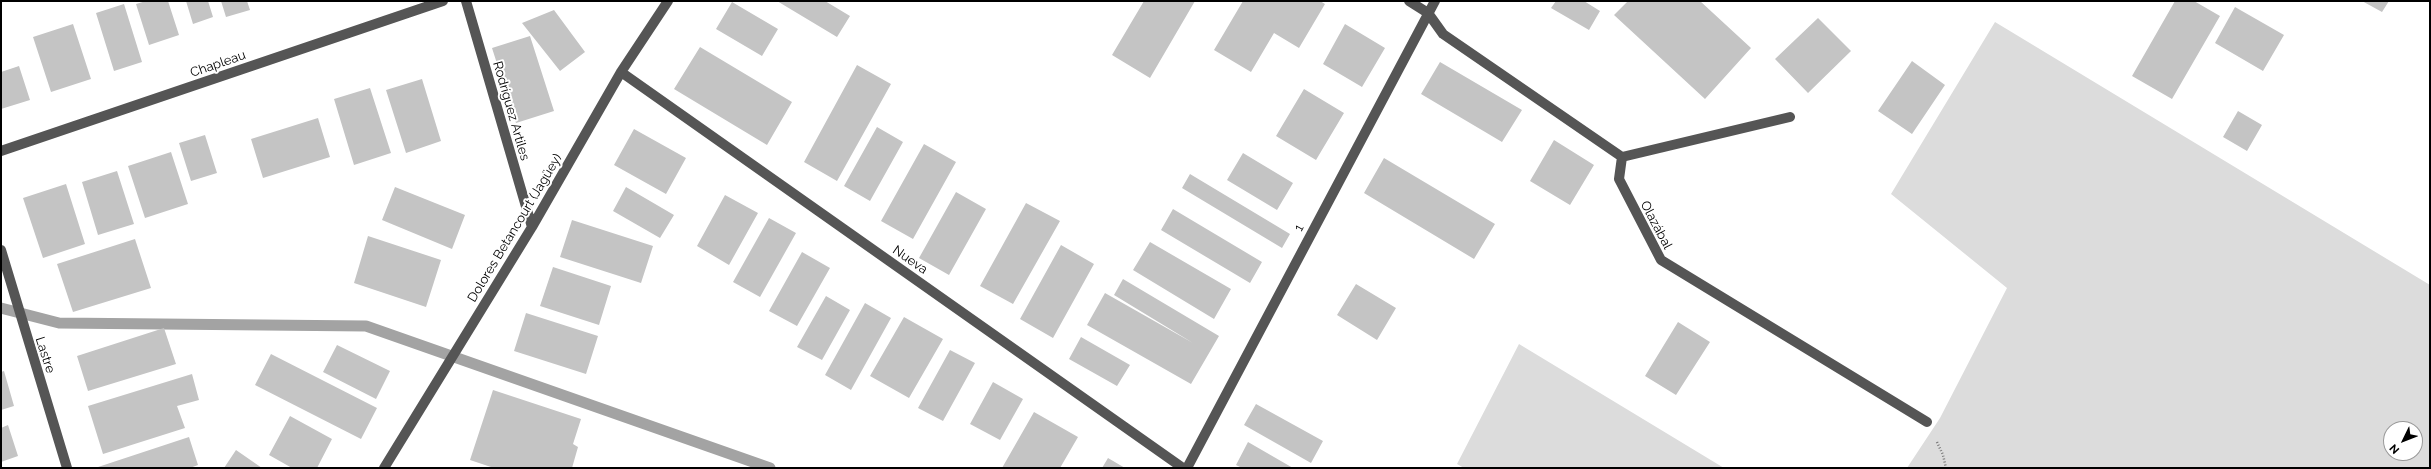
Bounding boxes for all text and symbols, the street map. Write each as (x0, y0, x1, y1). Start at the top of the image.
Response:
street label: Chapleau (188, 47, 248, 81)
street label: Rodríguez Artiles (489, 60, 533, 162)
street label: Dolores Betancourt (Jagüey) (465, 151, 565, 305)
street label: Olazábal (1637, 198, 1675, 252)
street label: 1 (1291, 222, 1307, 234)
street label: Nueva (890, 242, 930, 278)
street label: Lastre (32, 335, 58, 375)
north arrow (2383, 421, 2423, 461)
text: N (2387, 441, 2402, 456)

